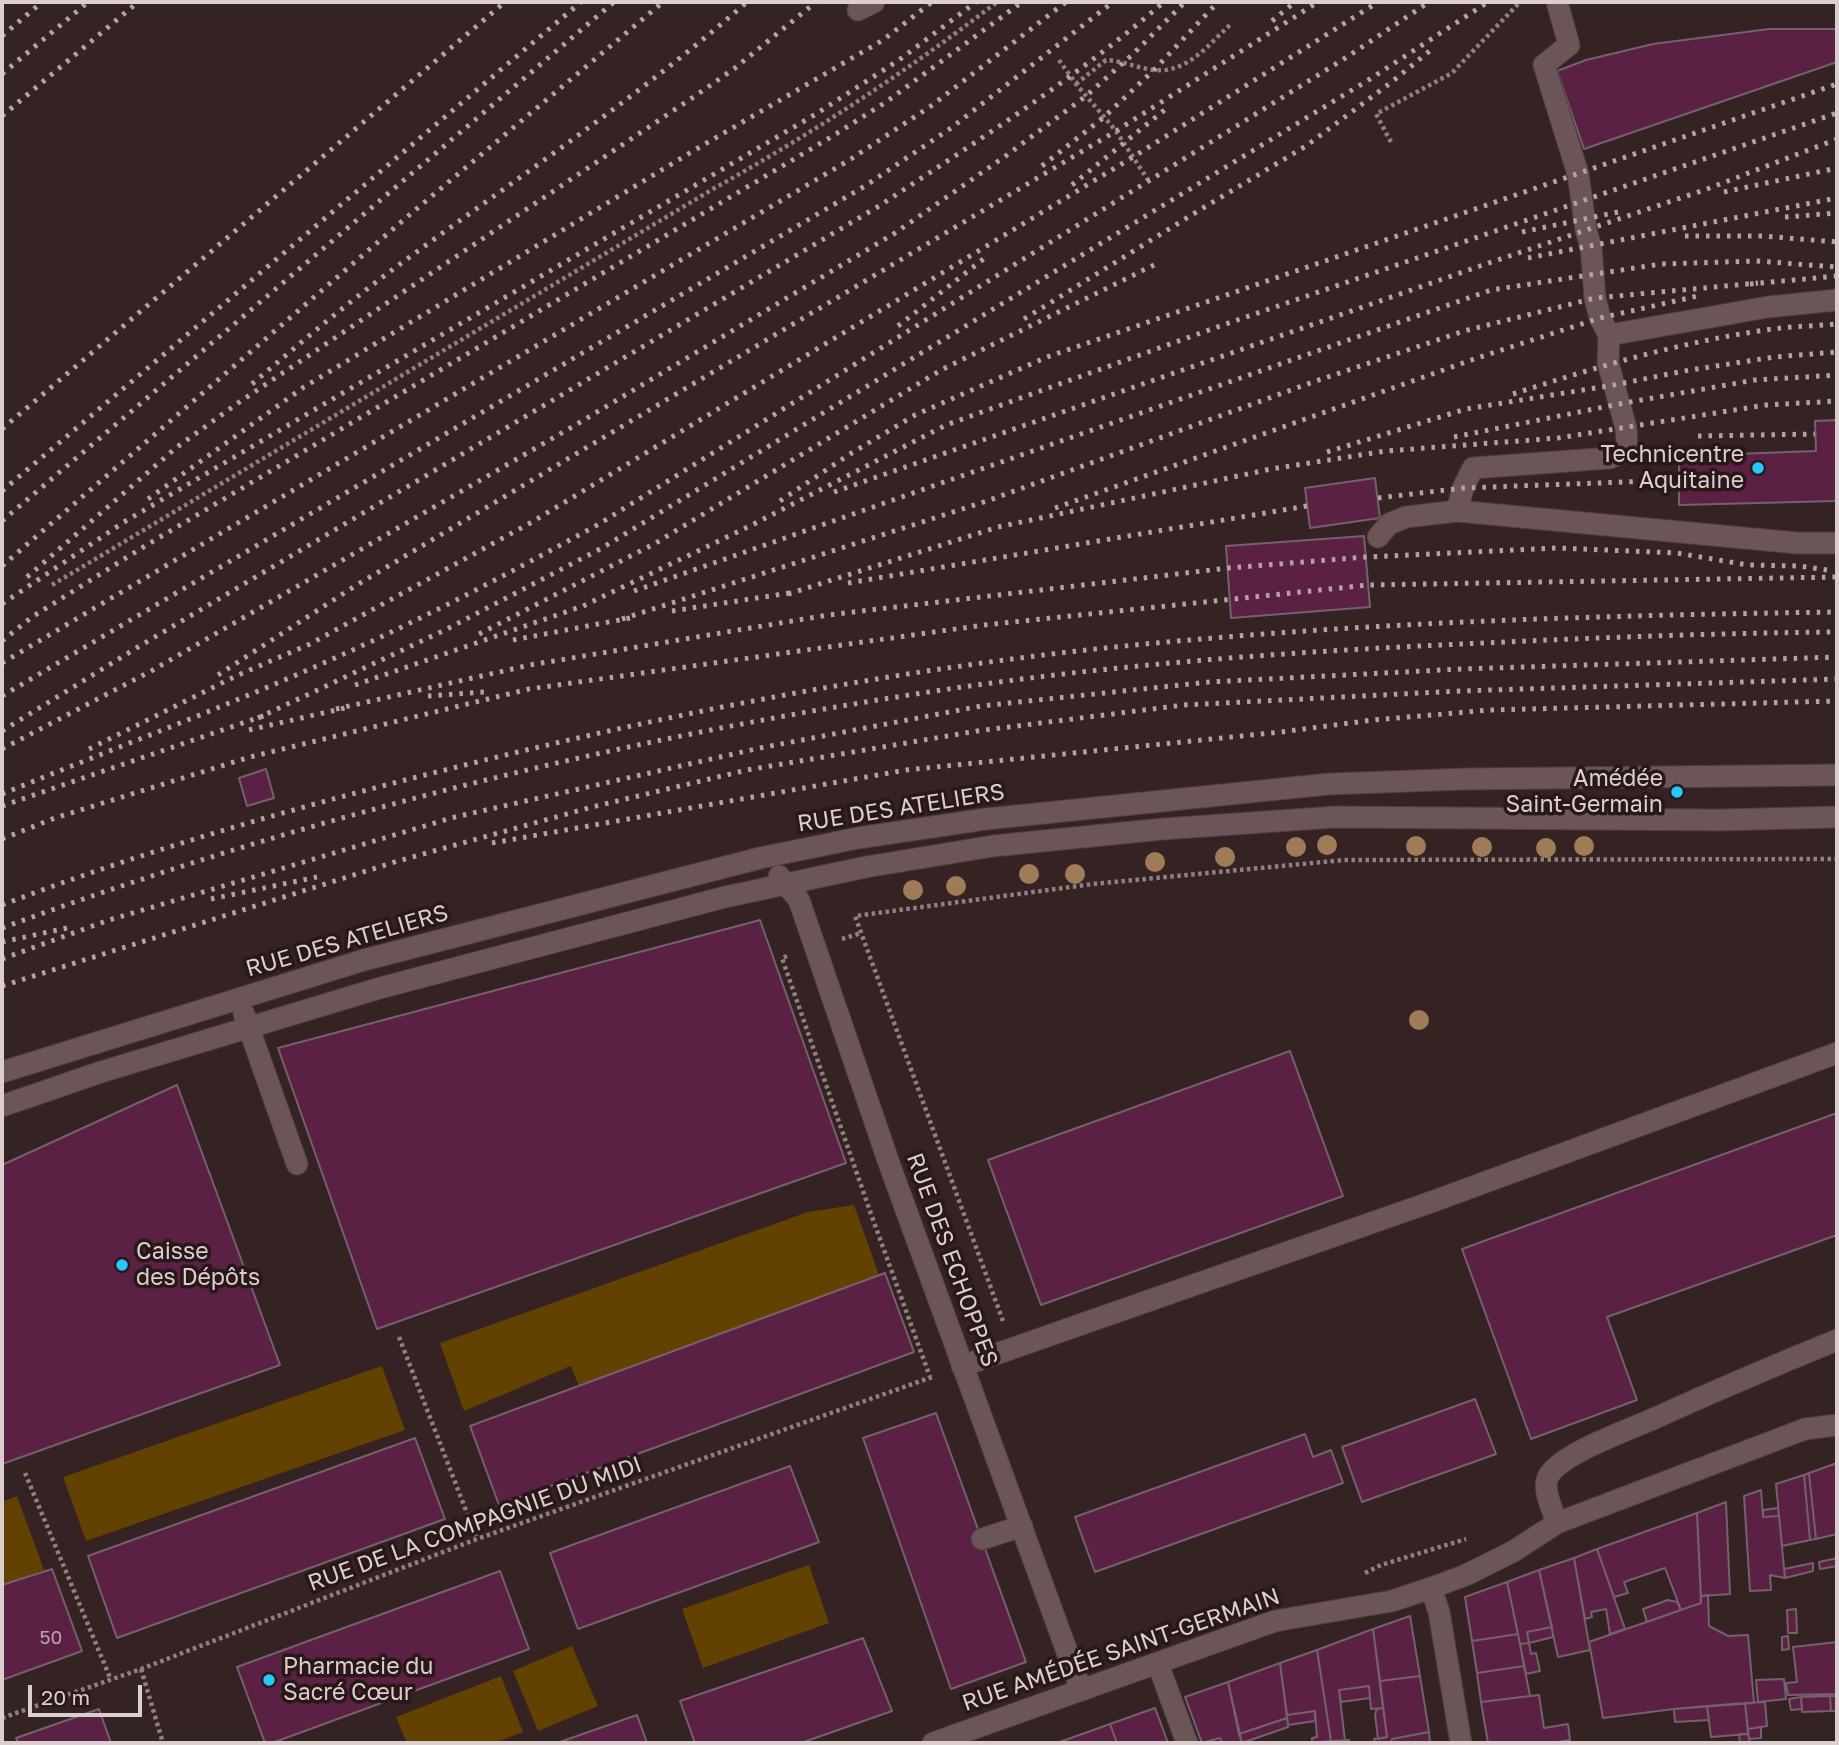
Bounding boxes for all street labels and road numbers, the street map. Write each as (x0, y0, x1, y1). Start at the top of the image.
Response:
street label: RUE DES ATELIERS (796, 778, 1006, 838)
street label: RUE DES ATELIERS (243, 899, 451, 983)
street label: RUE DES ECHOPPES (900, 1149, 1004, 1371)
street label: RUE DE LA COMPAGNIE DU MIDI (304, 1451, 646, 1597)
street label: RUE AMÉDÉE SAINT-GERMAIN (959, 1583, 1283, 1717)

